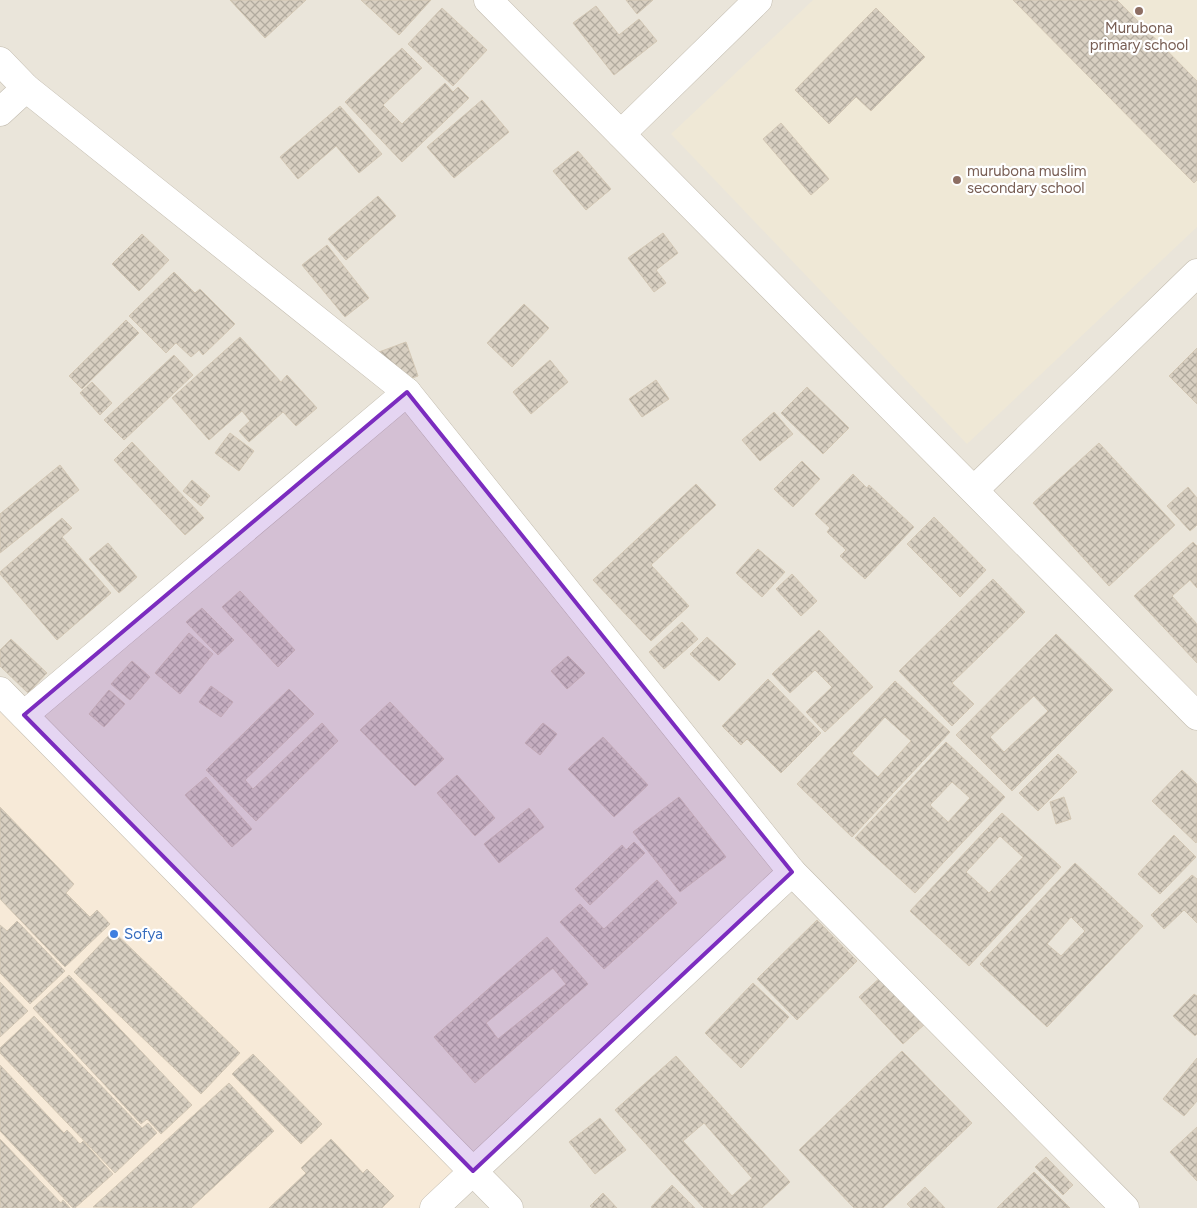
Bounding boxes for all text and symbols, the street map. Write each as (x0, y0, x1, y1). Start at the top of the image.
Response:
marker: Murubona primary school (1133, 5, 1145, 17)
place label: Murubona primary school (1090, 19, 1188, 54)
place label: murubona muslim secondary school (967, 162, 1086, 197)
marker: murubona muslim secondary school (951, 174, 963, 186)
place label: Sofya (124, 925, 163, 943)
marker: Sofya (108, 928, 120, 940)

